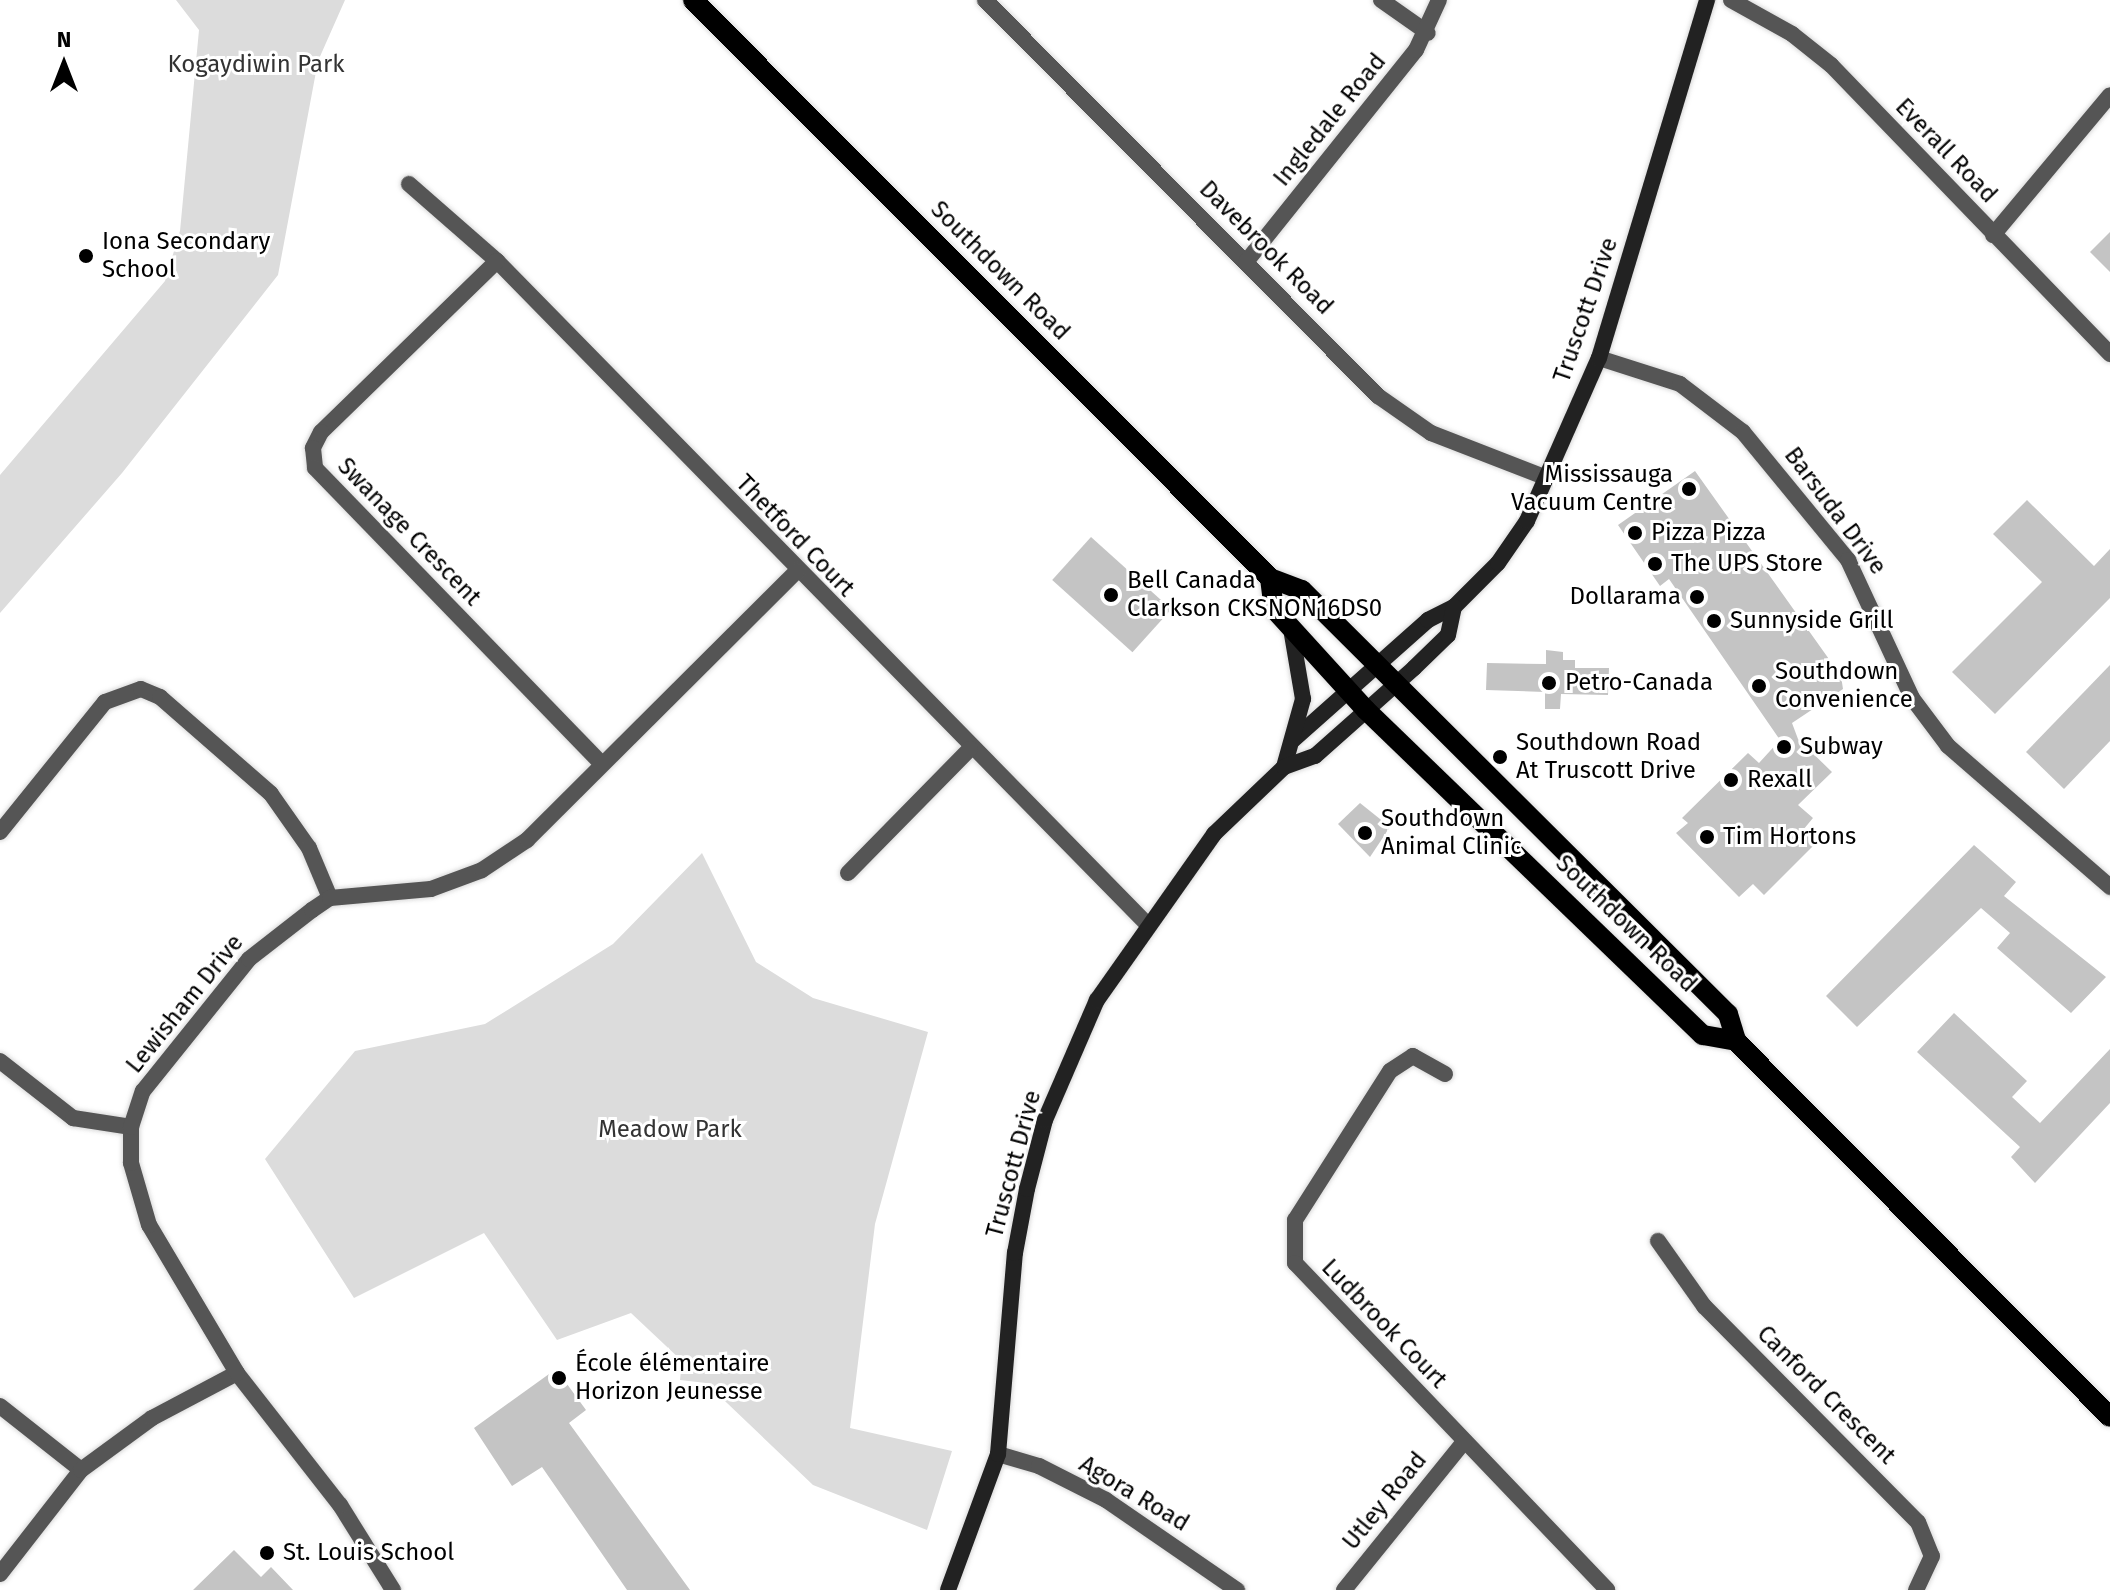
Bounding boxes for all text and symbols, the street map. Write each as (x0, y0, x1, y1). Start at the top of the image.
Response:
north arrow (24, 24, 104, 104)
text: N (57, 26, 71, 53)
street label: Ingledale Road (1268, 48, 1392, 192)
park label: Kogaydiwin Park (168, 51, 344, 79)
street label: Everall Road (1889, 93, 2003, 209)
street label: Davebrook Road (1193, 175, 1339, 321)
street label: Southdown Road (924, 195, 1076, 347)
place label: Iona Secondary School (102, 228, 270, 284)
street label: Truscott Drive (1548, 234, 1624, 386)
marker: Iona Secondary School (77, 247, 95, 265)
street label: Barsuda Drive (1778, 442, 1892, 580)
street label: Swanage Crescent (331, 452, 487, 612)
place label: Mississauga Vacuum Centre (1511, 461, 1673, 517)
street label: Thetford Court (730, 469, 860, 603)
marker: Mississauga Vacuum Centre (1680, 480, 1698, 498)
place label: Pizza Pizza (1651, 519, 1766, 547)
marker: Pizza Pizza (1626, 524, 1644, 542)
place label: The UPS Store (1671, 550, 1823, 578)
marker: The UPS Store (1646, 555, 1664, 573)
place label: Bell Canada Clarkson CKSNON16DS0 (1127, 567, 1382, 623)
place label: Dollarama (1569, 583, 1681, 611)
marker: Bell Canada Clarkson CKSNON16DS0 (1102, 586, 1120, 604)
marker: Dollarama (1688, 588, 1706, 606)
place label: Sunnyside Grill (1730, 607, 1894, 635)
marker: Sunnyside Grill (1705, 612, 1723, 630)
place label: Southdown Convenience (1775, 658, 1913, 714)
place label: Petro-Canada (1565, 669, 1713, 697)
marker: Petro-Canada (1540, 674, 1558, 692)
marker: Southdown Convenience (1750, 677, 1768, 695)
place label: Southdown Road At Truscott Drive (1516, 729, 1701, 785)
place label: Subway (1800, 733, 1883, 761)
marker: Subway (1775, 738, 1793, 756)
marker: Southdown Road At Truscott Drive (1491, 748, 1509, 766)
place label: Rexall (1747, 766, 1812, 794)
marker: Rexall (1722, 771, 1740, 789)
place label: Southdown Animal Clinic (1381, 805, 1522, 861)
place label: Tim Hortons (1723, 823, 1856, 851)
marker: Southdown Animal Clinic (1356, 824, 1374, 842)
marker: Tim Hortons (1698, 828, 1716, 846)
street label: Southdown Road (1549, 849, 1703, 999)
street label: Lewisham Drive (120, 929, 250, 1079)
street label: Truscott Drive (981, 1087, 1047, 1241)
park label: Meadow Park (598, 1116, 742, 1144)
street label: Ludbrook Court (1315, 1253, 1453, 1395)
street label: Canford Crescent (1751, 1320, 1901, 1470)
place label: École élémentaire Horizon Jeunesse (575, 1350, 769, 1406)
marker: École élémentaire Horizon Jeunesse (550, 1369, 568, 1387)
street label: Utley Road (1337, 1446, 1433, 1556)
street label: Agora Road (1074, 1450, 1194, 1538)
place label: St. Louis School (283, 1539, 454, 1567)
marker: St. Louis School (258, 1544, 276, 1562)

